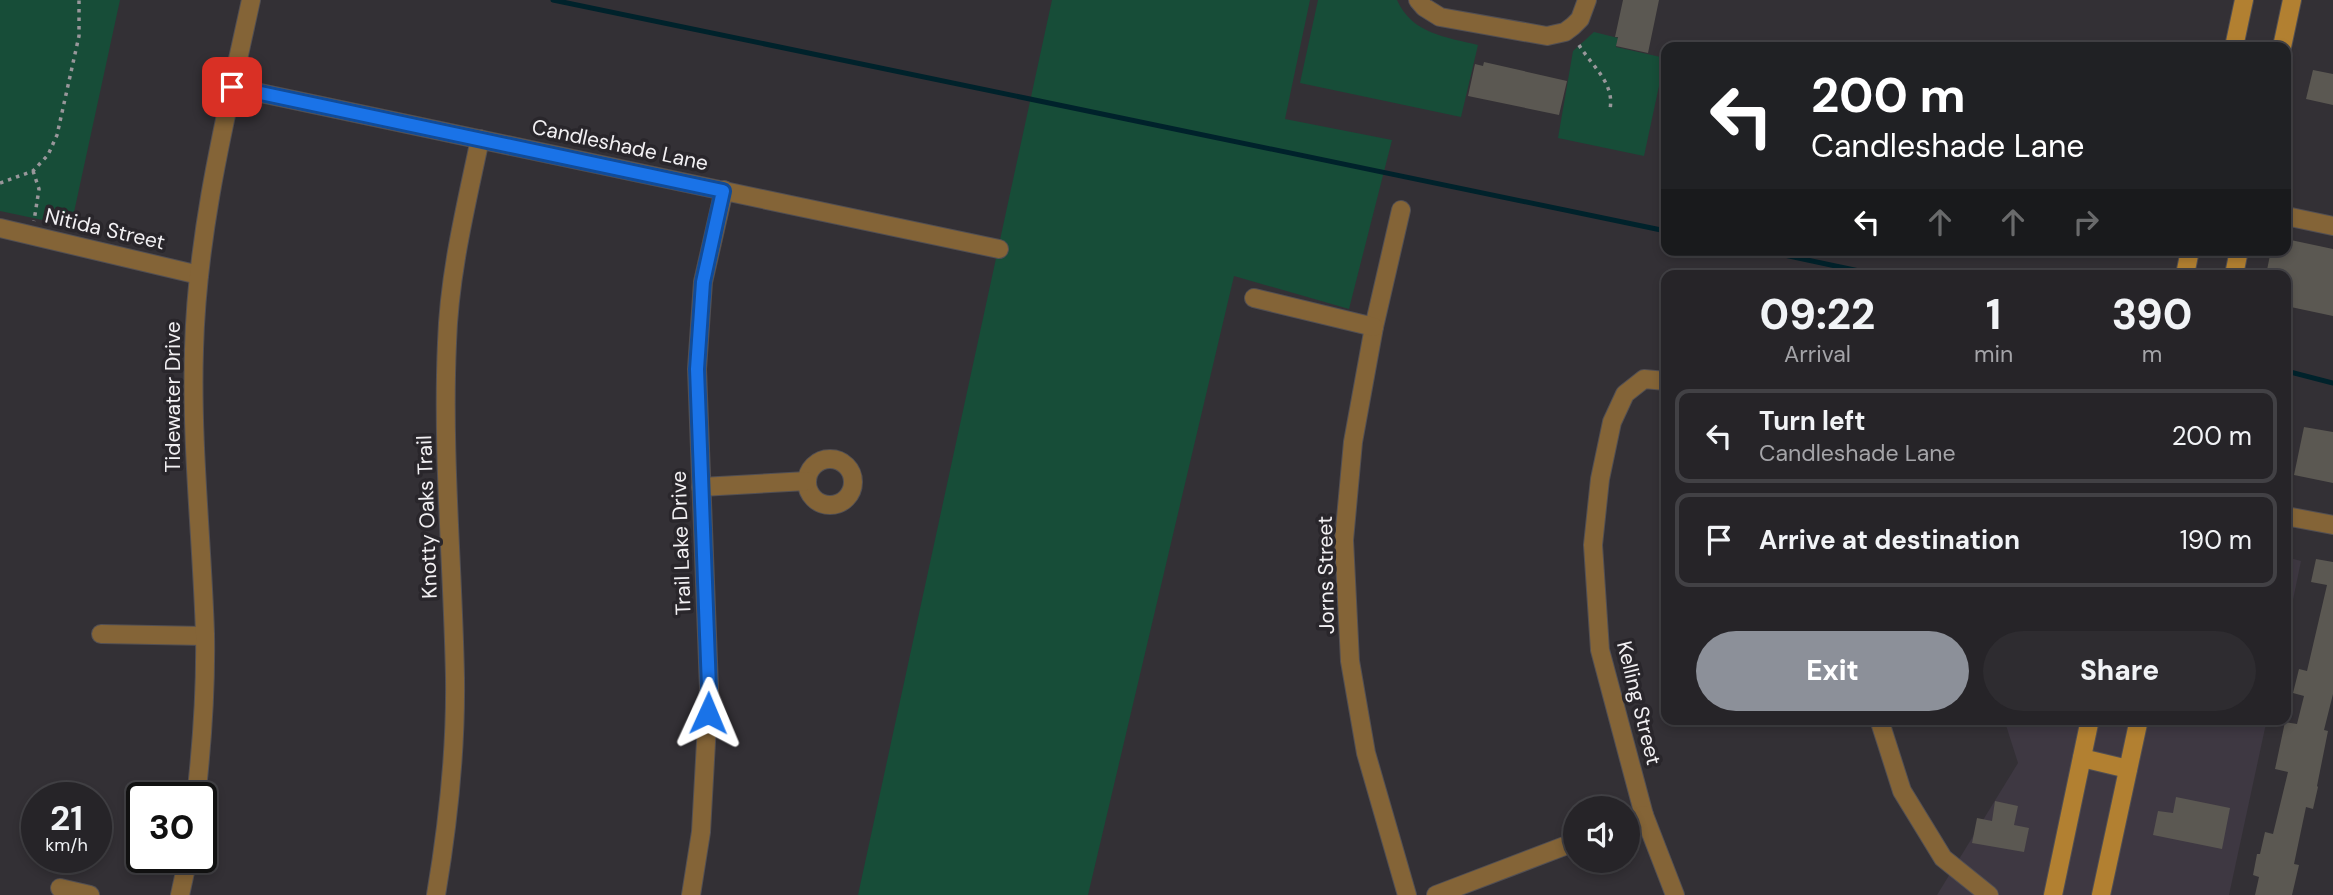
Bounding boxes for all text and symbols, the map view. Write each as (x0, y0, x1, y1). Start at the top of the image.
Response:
pin (202, 57, 262, 117)
text: 200 m (1811, 63, 1966, 127)
icon: arrive (213, 68, 251, 106)
icon: left (1696, 70, 1787, 161)
street label: Candleshade Lane (529, 113, 711, 177)
text: Candleshade Lane (1811, 125, 2085, 167)
street label: Nitida Street (42, 202, 168, 256)
icon: left (1848, 203, 1886, 241)
icon: ahead (1921, 203, 1959, 241)
icon: ahead (1994, 203, 2032, 241)
icon: right (2067, 203, 2105, 241)
text: 09:22 (1760, 287, 1875, 342)
text: 1 (1986, 287, 2001, 342)
text: 390 (2112, 287, 2192, 342)
street label: Tidewater Drive (159, 321, 187, 473)
text: Arrival (1784, 339, 1851, 369)
text: min (1974, 339, 2013, 369)
text: m (2142, 339, 2162, 369)
text: Turn left (1759, 404, 1866, 438)
icon: left (1700, 417, 1738, 455)
text: 200 m (2172, 419, 2252, 453)
street label: Knotty Oaks Trail (410, 435, 444, 599)
text: Candleshade Lane (1759, 438, 1956, 468)
street label: Trail Lake Drive (664, 470, 698, 616)
street label: Jorns Street (1311, 516, 1341, 634)
icon: arrive (1700, 521, 1738, 559)
text: Arrive at destination (1759, 523, 2020, 557)
text: 190 m (2180, 523, 2252, 557)
button: Exit (1696, 631, 1969, 711)
button: Share (1983, 631, 2256, 711)
street label: Kelling Street (1610, 638, 1668, 768)
position arrow (671, 676, 745, 750)
speed limit sign: 30 (126, 782, 217, 873)
text: 21 (50, 795, 83, 841)
map controls (1563, 796, 1640, 873)
button: sound (1563, 796, 1640, 873)
text: km/h (45, 833, 88, 857)

